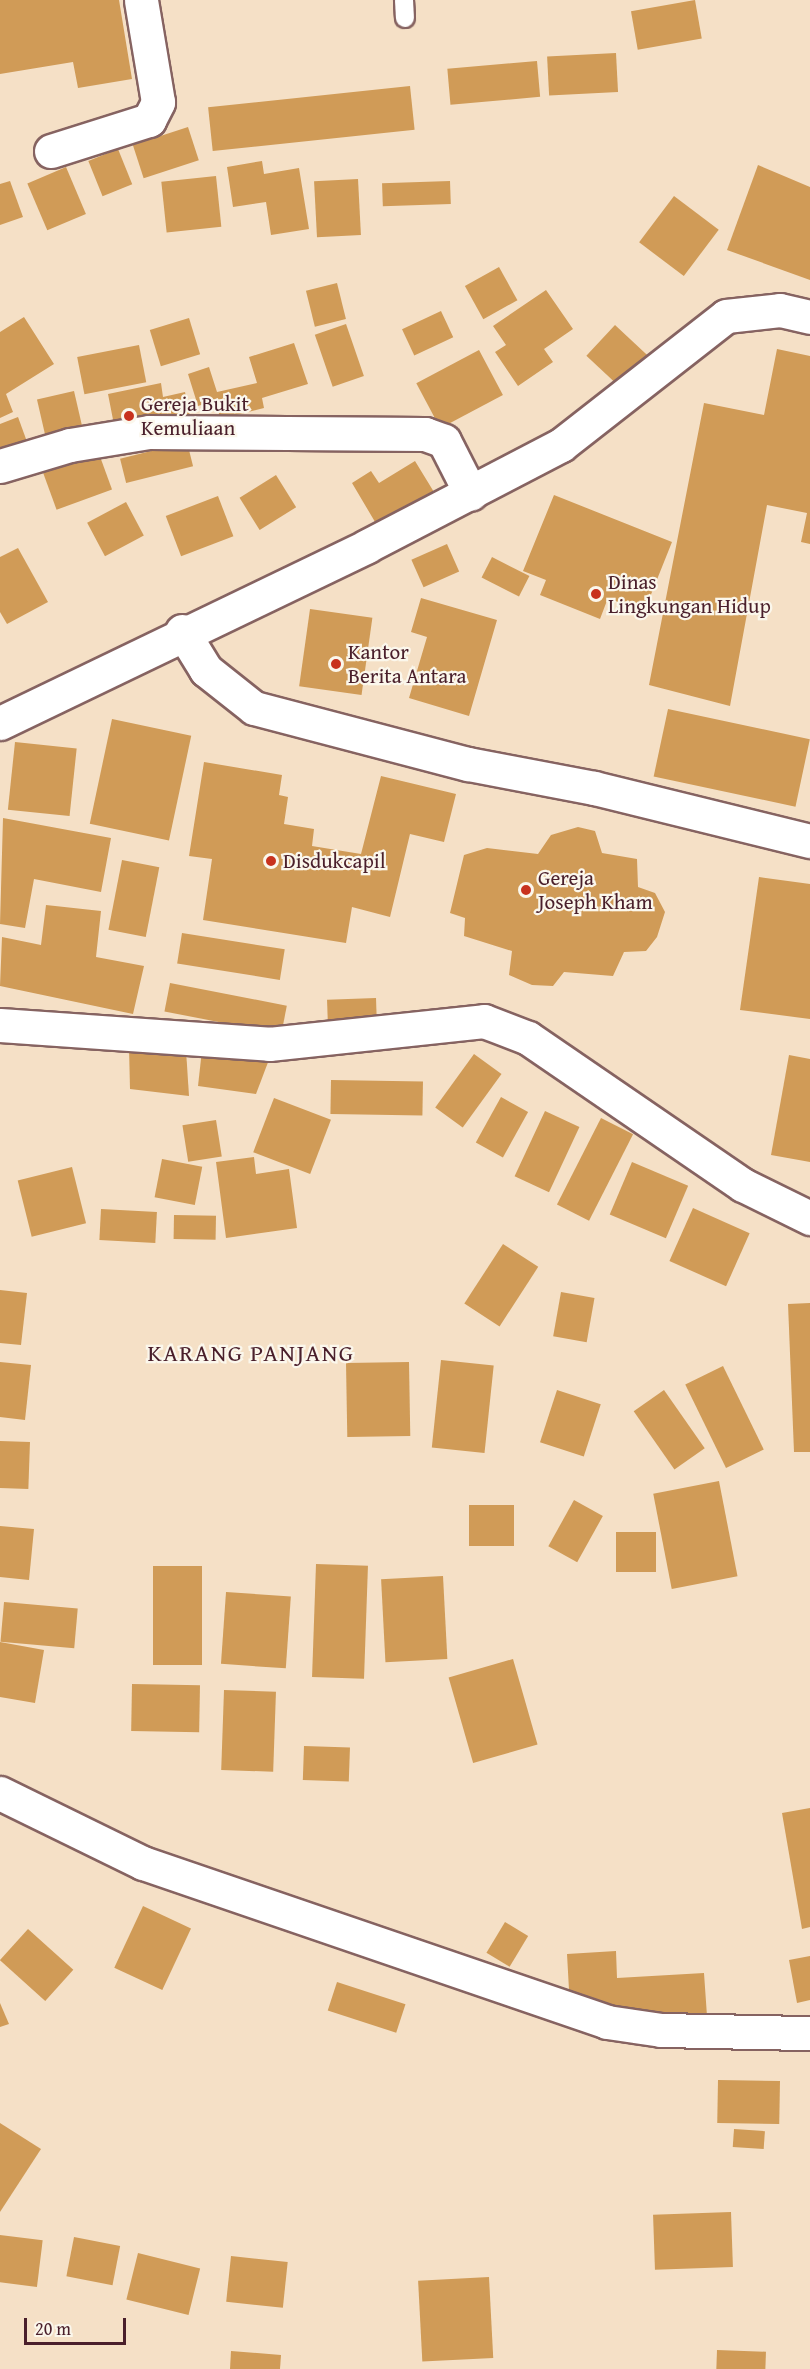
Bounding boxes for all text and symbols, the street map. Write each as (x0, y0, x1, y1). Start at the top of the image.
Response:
place label: Gereja Bukit Kemuliaan (141, 391, 249, 441)
marker: Gereja Bukit Kemuliaan (122, 409, 136, 423)
place label: Dinas Lingkungan Hidup (608, 569, 771, 619)
marker: Dinas Lingkungan Hidup (589, 587, 603, 601)
place label: Kantor Berita Antara (348, 639, 467, 689)
marker: Kantor Berita Antara (329, 657, 343, 671)
place label: Disdukcapil (283, 848, 386, 874)
marker: Disdukcapil (264, 854, 278, 868)
place label: Gereja Joseph Kham (538, 865, 653, 915)
marker: Gereja Joseph Kham (519, 883, 533, 897)
district label: KARANG PANJANG (148, 1339, 354, 1367)
scale bar (27, 2306, 129, 2344)
text: 20 m (35, 2315, 71, 2342)

